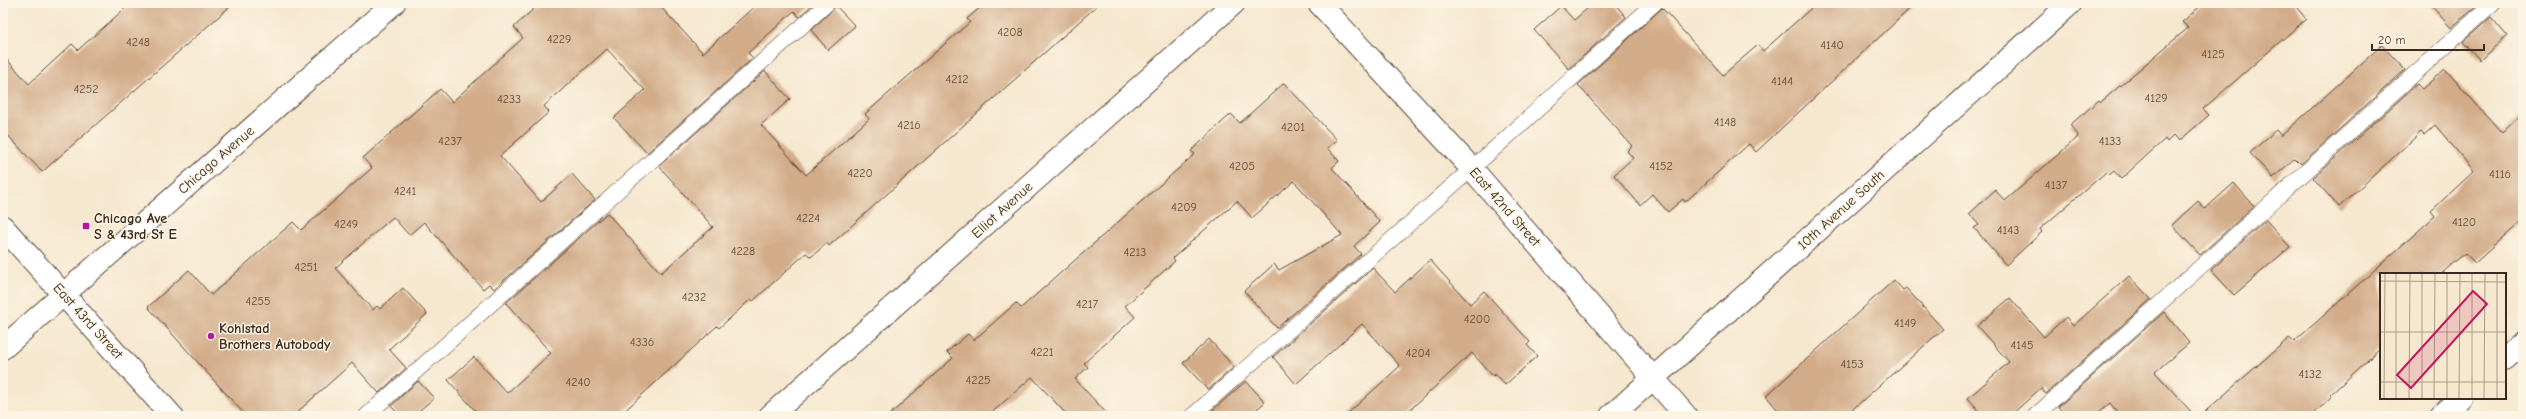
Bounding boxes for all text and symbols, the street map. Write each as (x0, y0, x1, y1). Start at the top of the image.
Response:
house number: 4208 (997, 25, 1023, 39)
scale bar (2372, 26, 2484, 52)
house number: 4229 (547, 32, 571, 46)
text: 20 m (2378, 33, 2406, 47)
house number: 4248 (126, 35, 150, 49)
house number: 4140 (1820, 38, 1844, 52)
house number: 4125 (2201, 47, 2225, 61)
house number: 4212 (945, 72, 969, 86)
house number: 4144 (1771, 74, 1793, 88)
house number: 4252 (74, 82, 98, 96)
house number: 4129 (2144, 91, 2168, 105)
house number: 4233 (497, 92, 521, 106)
house number: 4148 (1714, 115, 1736, 129)
house number: 4216 (897, 118, 921, 132)
house number: 4201 (1281, 120, 1305, 134)
street label: Chicago Avenue (174, 122, 258, 198)
house number: 4237 (438, 134, 462, 148)
house number: 4133 (2099, 134, 2121, 148)
house number: 4205 (1229, 159, 1255, 173)
house number: 4152 (1649, 159, 1673, 173)
street label: East 42nd Street (1466, 164, 1545, 251)
house number: 4220 (847, 166, 873, 180)
street label: 10th Avenue South (1794, 166, 1888, 254)
house number: 4116 (2489, 167, 2511, 181)
street label: Elliot Avenue (968, 178, 1036, 242)
house number: 4137 (2045, 178, 2067, 192)
house number: 4241 (394, 184, 417, 198)
house number: 4209 (1171, 200, 1197, 214)
place label: Chicago Ave S & 43rd St E (94, 210, 178, 243)
house number: 4224 (796, 211, 820, 225)
house number: 4120 (2452, 215, 2476, 229)
house number: 4249 (334, 217, 358, 231)
marker: Chicago Ave S & 43rd St E (81, 221, 91, 231)
house number: 4143 (1997, 223, 2019, 237)
house number: 4228 (731, 244, 755, 258)
house number: 4213 (1124, 245, 1146, 259)
house number: 4251 (294, 260, 318, 274)
inset map (2380, 273, 2506, 399)
street label: East 43rd Street (49, 280, 127, 363)
house number: 4232 (682, 290, 706, 304)
house number: 4255 (245, 294, 271, 308)
house number: 4217 (1076, 297, 1099, 311)
house number: 4200 (1464, 312, 1490, 326)
house number: 4149 (1894, 316, 1916, 330)
place label: Kohlstad Brothers Autobody (219, 320, 331, 353)
marker: Kohlstad Brothers Autobody (206, 331, 216, 341)
house number: 4336 (630, 335, 654, 349)
house number: 4145 (2011, 338, 2033, 352)
house number: 4221 (1030, 345, 1054, 359)
house number: 4204 (1405, 346, 1431, 360)
house number: 4153 (1840, 357, 1864, 371)
house number: 4132 (2299, 367, 2321, 381)
house number: 4225 (966, 373, 990, 387)
house number: 4240 (565, 375, 591, 389)

